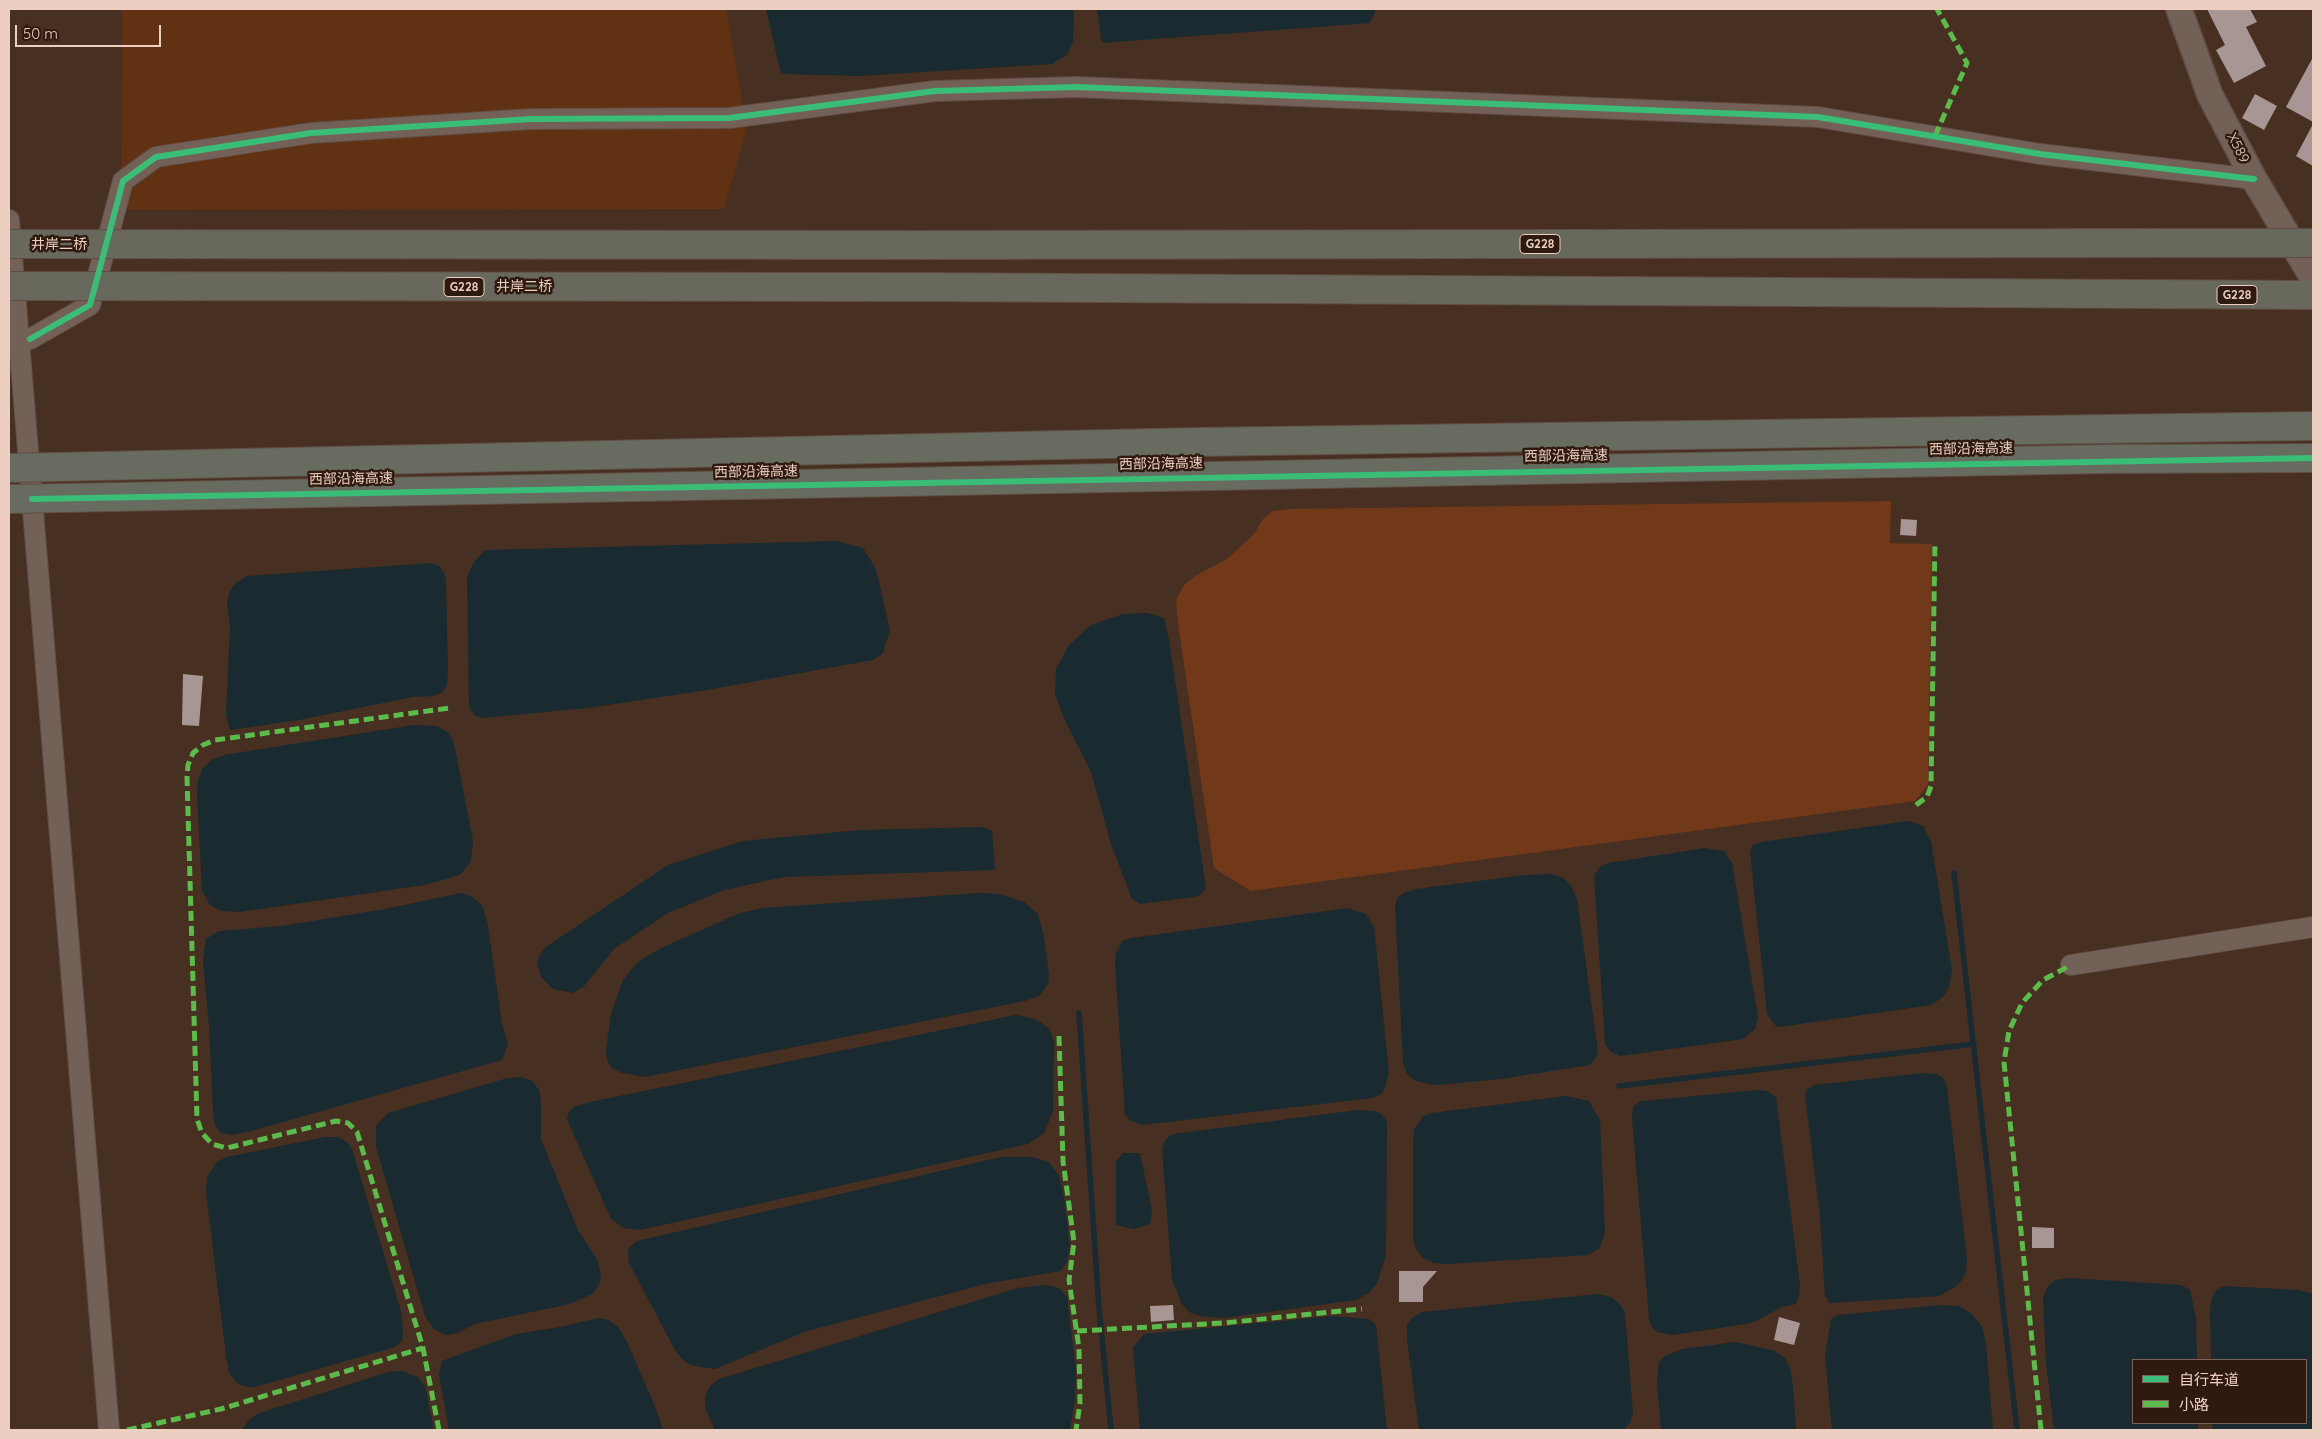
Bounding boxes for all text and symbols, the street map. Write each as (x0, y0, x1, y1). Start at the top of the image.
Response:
scale bar (18, 15, 164, 47)
text: 50 m (23, 24, 58, 43)
street label: X589 (2223, 130, 2253, 166)
road number: G228 (1520, 234, 1560, 253)
street label: 井岸二桥 (31, 237, 87, 253)
road number: G228 (444, 278, 484, 296)
street label: 井岸二桥 (496, 279, 552, 295)
road number: G228 (2217, 286, 2257, 304)
street label: 西部沿海高速 (1929, 440, 2013, 458)
street label: 西部沿海高速 (1524, 447, 1608, 465)
street label: 西部沿海高速 (1119, 455, 1203, 473)
street label: 西部沿海高速 (714, 463, 798, 481)
street label: 西部沿海高速 (309, 470, 393, 488)
legend (2132, 1359, 2307, 1424)
text: 自行车道 (2179, 1370, 2239, 1389)
text: 小路 (2179, 1395, 2209, 1414)

